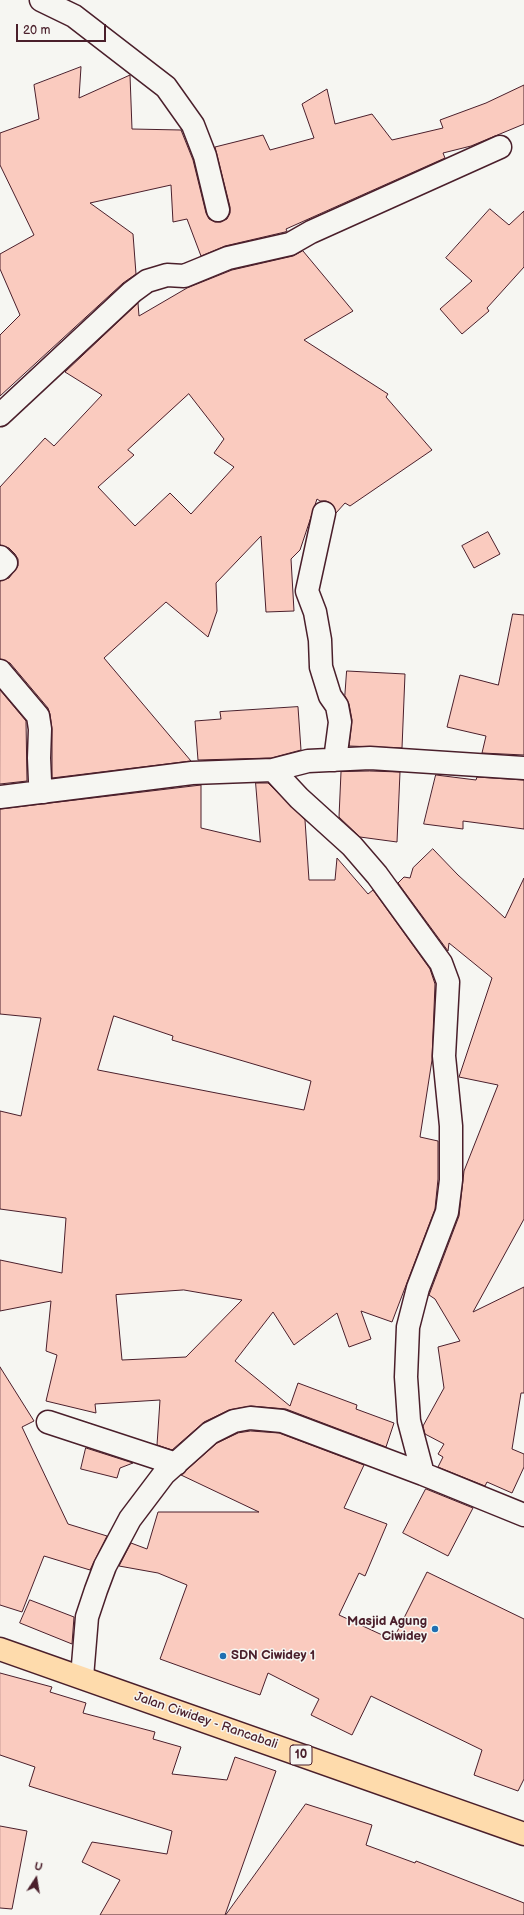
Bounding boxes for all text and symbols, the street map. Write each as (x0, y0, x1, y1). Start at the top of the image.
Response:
scale bar (18, 16, 108, 42)
text: 20 m (23, 23, 50, 38)
place label: Masjid Agung Ciwidey (347, 1614, 427, 1645)
marker: Masjid Agung Ciwidey (430, 1624, 440, 1634)
place label: SDN Ciwidey 1 (231, 1648, 315, 1664)
marker: SDN Ciwidey 1 (218, 1651, 228, 1661)
street label: Jalan Ciwidey - Rancabali (132, 1689, 280, 1753)
road number: 10 (290, 1745, 312, 1765)
north arrow (16, 1859, 56, 1899)
text: U (33, 1860, 44, 1874)

